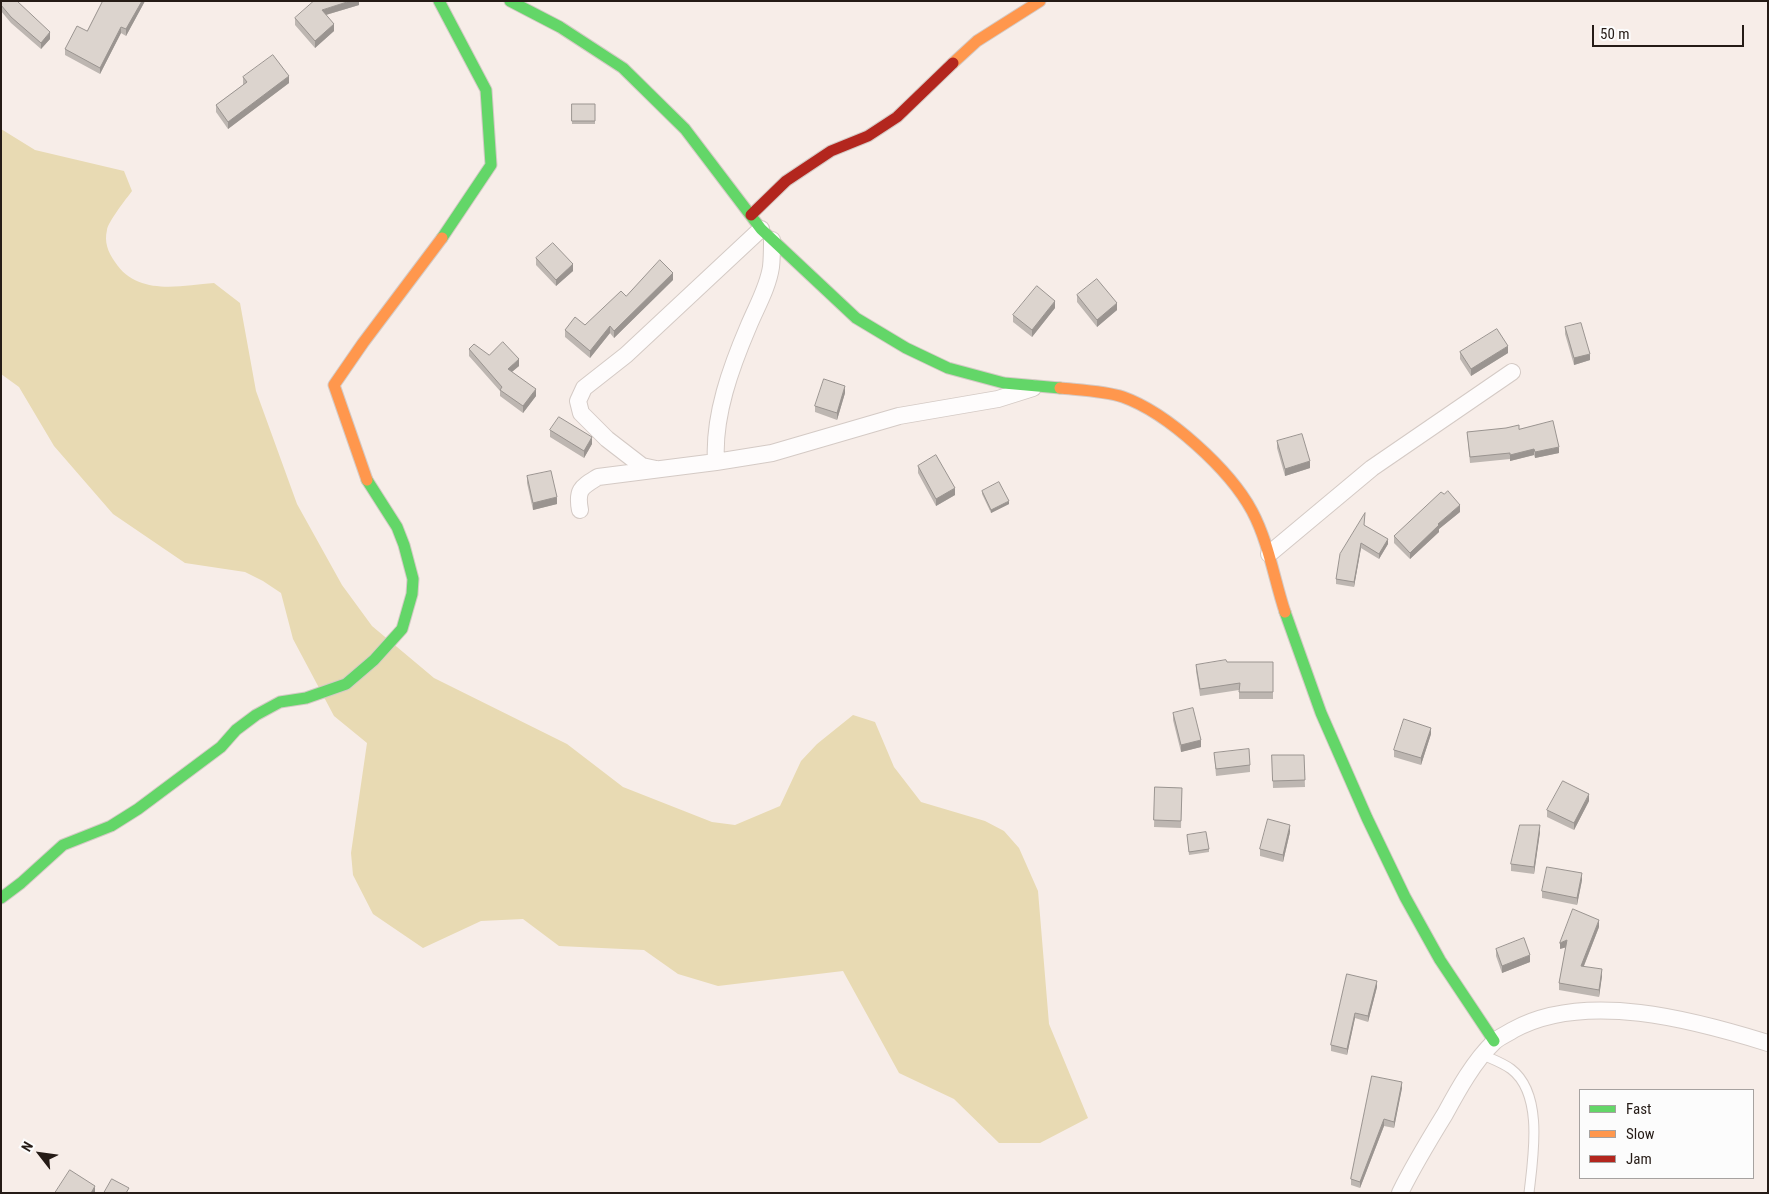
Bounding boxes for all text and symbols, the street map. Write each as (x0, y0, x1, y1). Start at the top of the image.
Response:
scale bar (1594, 15, 1746, 47)
text: 50 m (1600, 25, 1630, 43)
legend (1579, 1089, 1754, 1179)
text: Fast (1626, 1100, 1651, 1118)
text: Slow (1626, 1125, 1655, 1143)
north arrow (15, 1129, 65, 1179)
text: N (18, 1139, 36, 1154)
text: Jam (1626, 1150, 1652, 1168)

